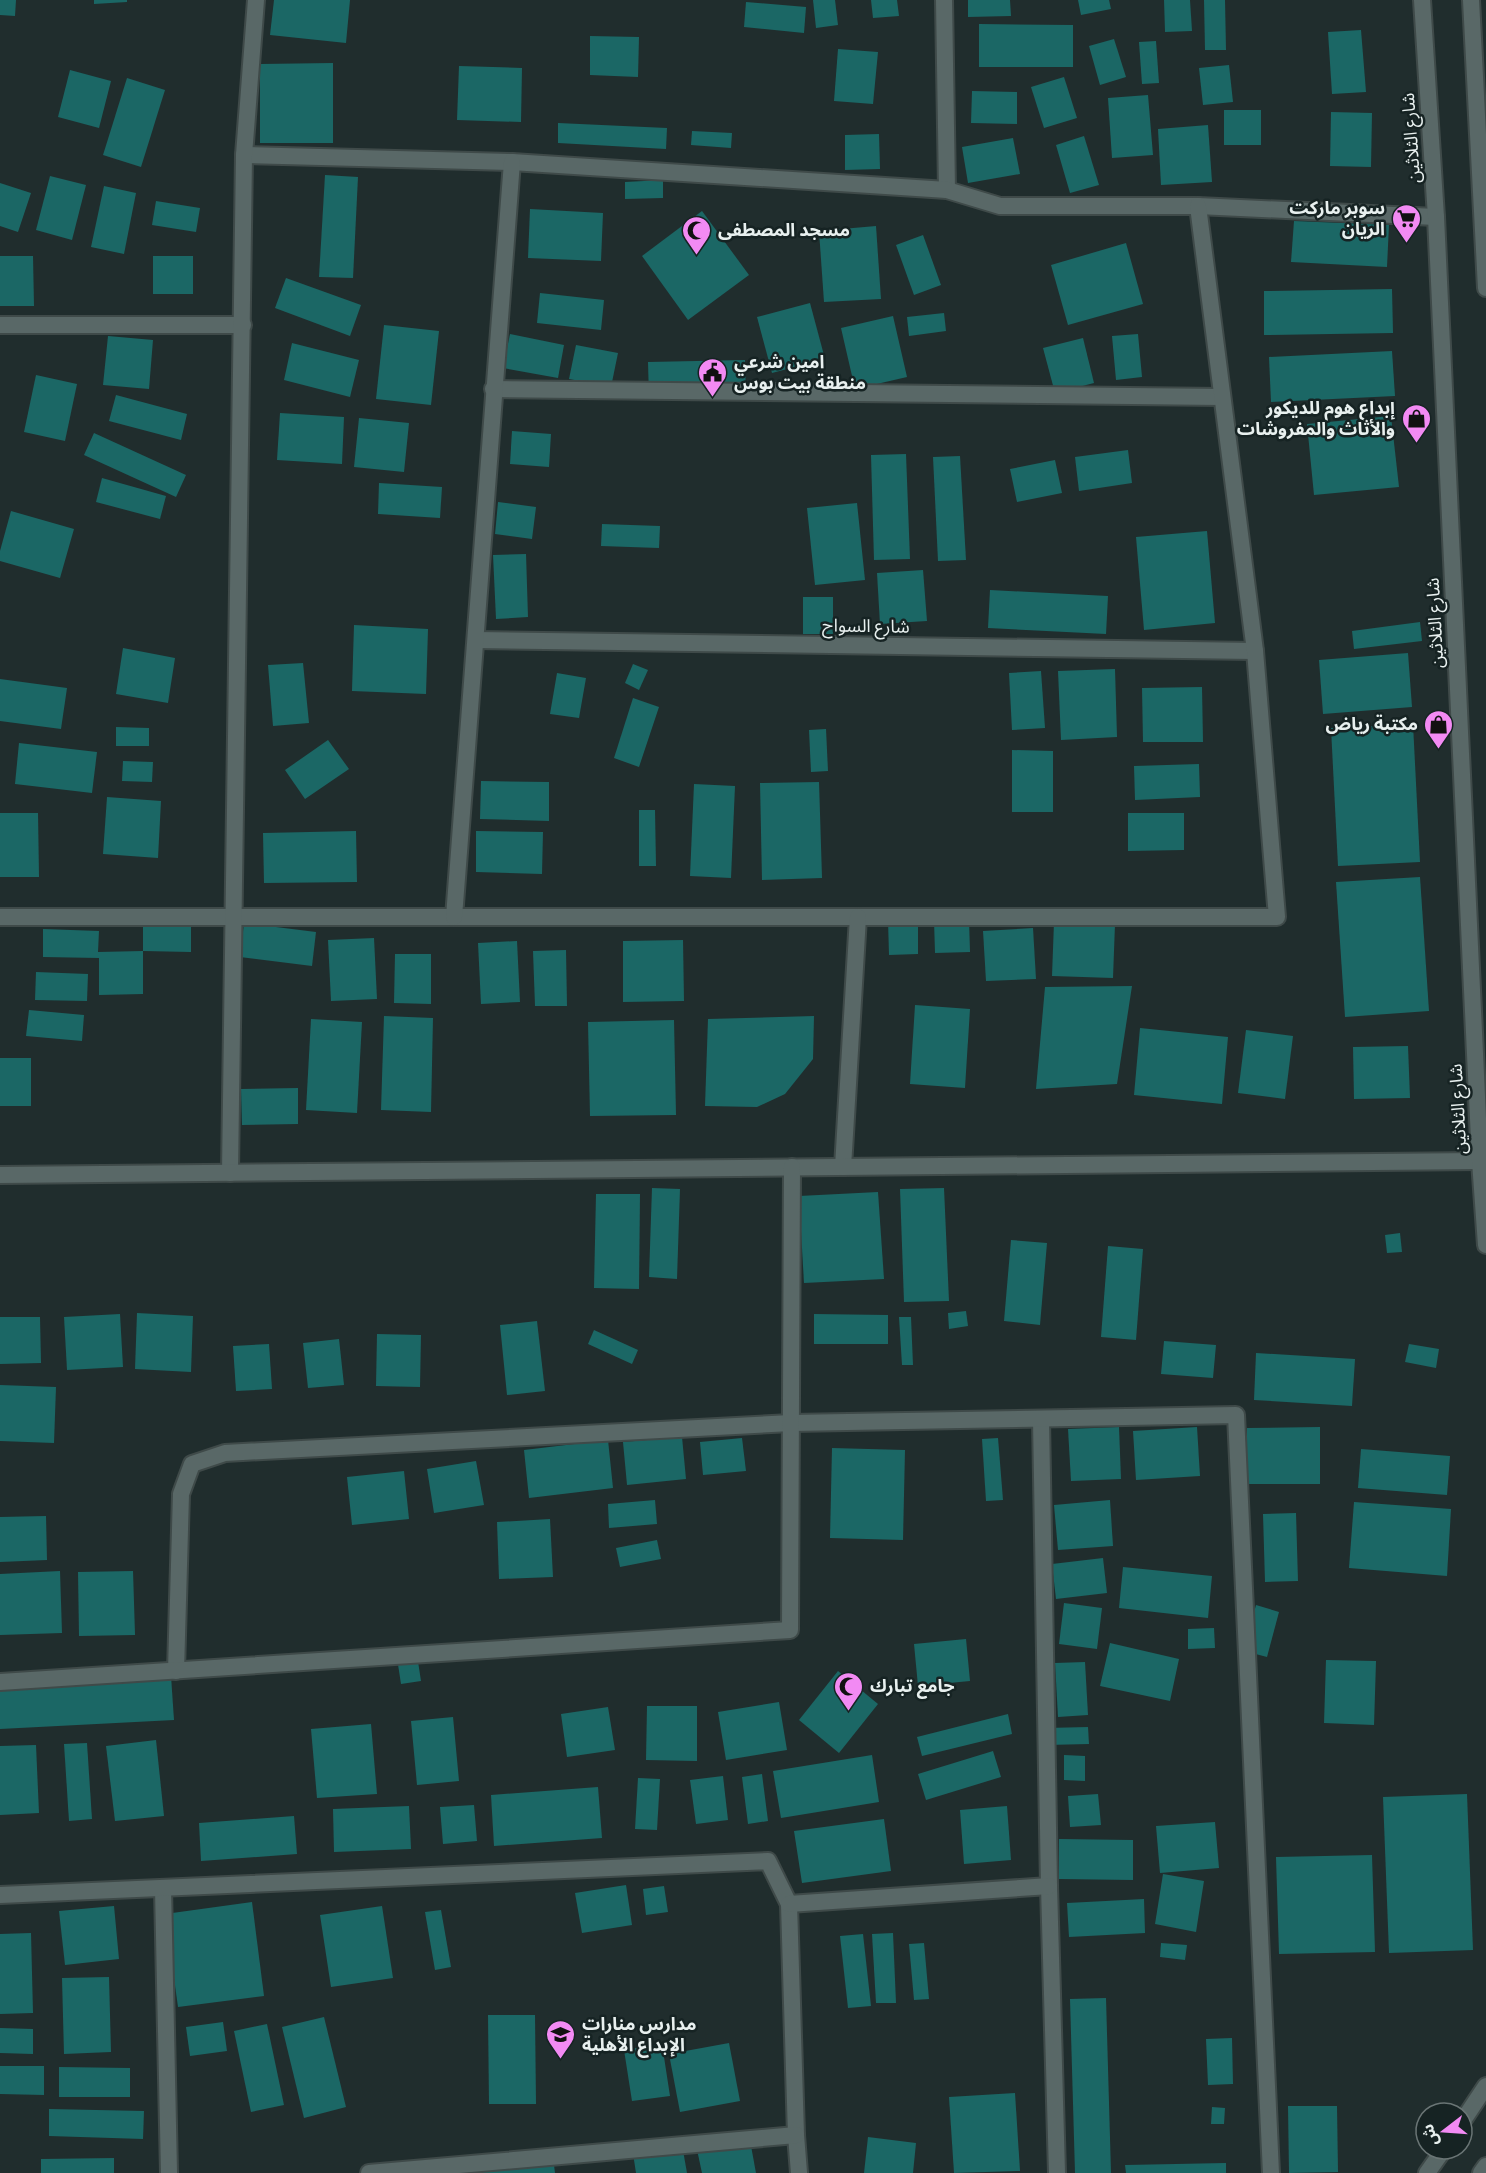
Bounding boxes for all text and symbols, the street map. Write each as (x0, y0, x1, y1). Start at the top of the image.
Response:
street label: شارع الثلاثين (1394, 92, 1428, 184)
place label: سوبر ماركت الريان (1289, 194, 1385, 242)
supermarket icon: سوبر ماركت الريان (1390, 202, 1422, 244)
mosque icon: مسجد المصطفى (681, 214, 713, 256)
place label: مسجد المصطفى (718, 216, 850, 243)
place label: امين شرعي منطقة بيت بوس (734, 348, 866, 396)
public building icon: امين شرعي منطقة بيت بوس (697, 356, 729, 398)
place label: إبداع هوم للديكور والأثاث والمفروشات (1237, 394, 1396, 442)
shop icon: إبداع هوم للديكور والأثاث والمفروشات (1400, 402, 1432, 444)
street label: شارع الثلاثين (1419, 577, 1451, 669)
street label: شارع السواح (822, 611, 910, 641)
shop icon: مكتبة رياض (1423, 708, 1455, 750)
place label: مكتبة رياض (1326, 710, 1418, 737)
street label: شارع الثلاثين (1442, 1063, 1474, 1155)
mosque icon: جامع تبارك (833, 1670, 865, 1712)
place label: جامع تبارك (870, 1672, 955, 1699)
place label: مدارس منارات الإبداع الأهلية (582, 2010, 696, 2058)
school or university icon: مدارس منارات الإبداع الأهلية (545, 2018, 577, 2060)
north arrow (1414, 2101, 1474, 2161)
text: ش (1415, 2121, 1444, 2149)

